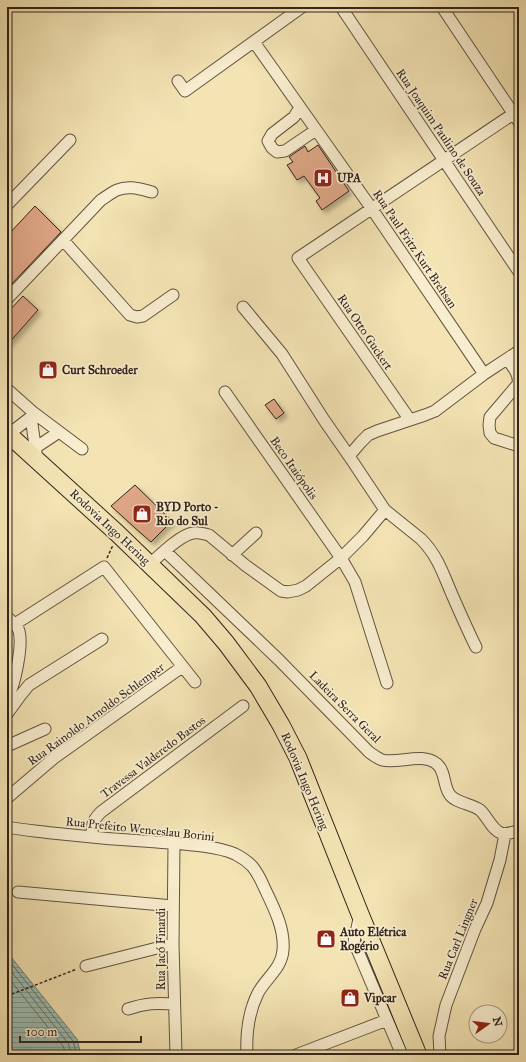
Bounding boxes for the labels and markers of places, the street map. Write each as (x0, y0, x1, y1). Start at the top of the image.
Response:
hospital icon: UPA (312, 167, 334, 189)
place label: UPA (337, 171, 362, 185)
shop icon: Curt Schroeder (37, 359, 59, 381)
place label: Curt Schroeder (62, 363, 138, 377)
place label: BYD Porto - Rio do Sul (156, 500, 219, 528)
shop icon: BYD Porto - Rio do Sul (131, 503, 153, 525)
place label: Auto Elétrica Rogério (339, 925, 407, 954)
shop icon: Auto Elétrica Rogério (315, 928, 337, 950)
shop icon: Vipcar (339, 987, 361, 1009)
place label: Vipcar (363, 991, 397, 1006)

